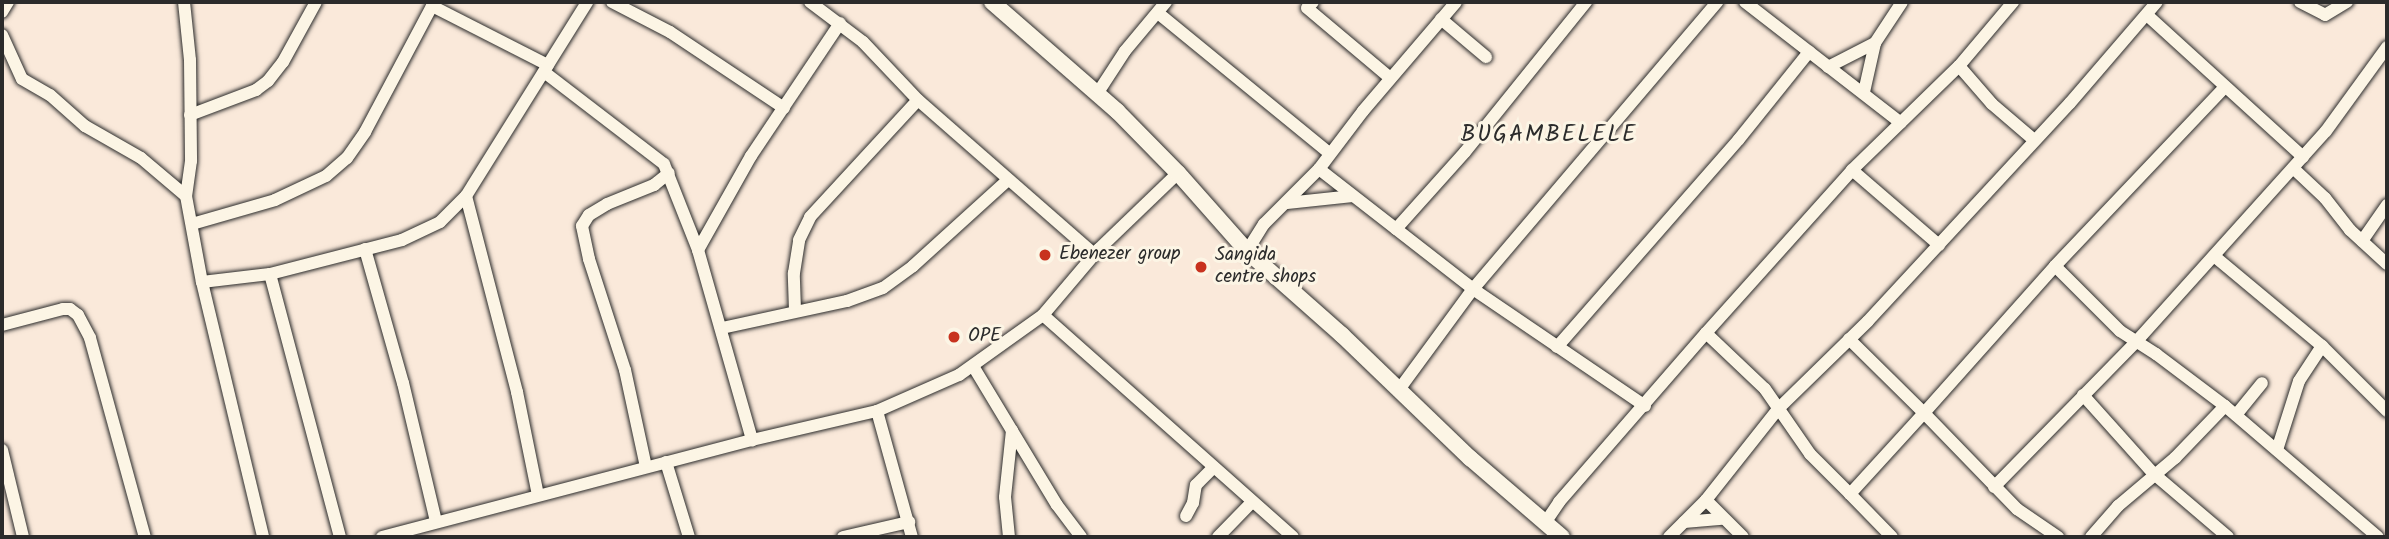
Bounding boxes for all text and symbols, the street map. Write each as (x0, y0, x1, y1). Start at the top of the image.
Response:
district label: BUGAMBELELE (1462, 121, 1636, 149)
place label: Ebenezer group (1059, 244, 1180, 266)
place label: Sangida centre shops (1215, 245, 1316, 289)
marker: Ebenezer group (1037, 247, 1053, 263)
marker: Sangida centre shops (1193, 259, 1209, 275)
place label: OPE (968, 326, 1001, 348)
marker: OPE (946, 329, 962, 345)

